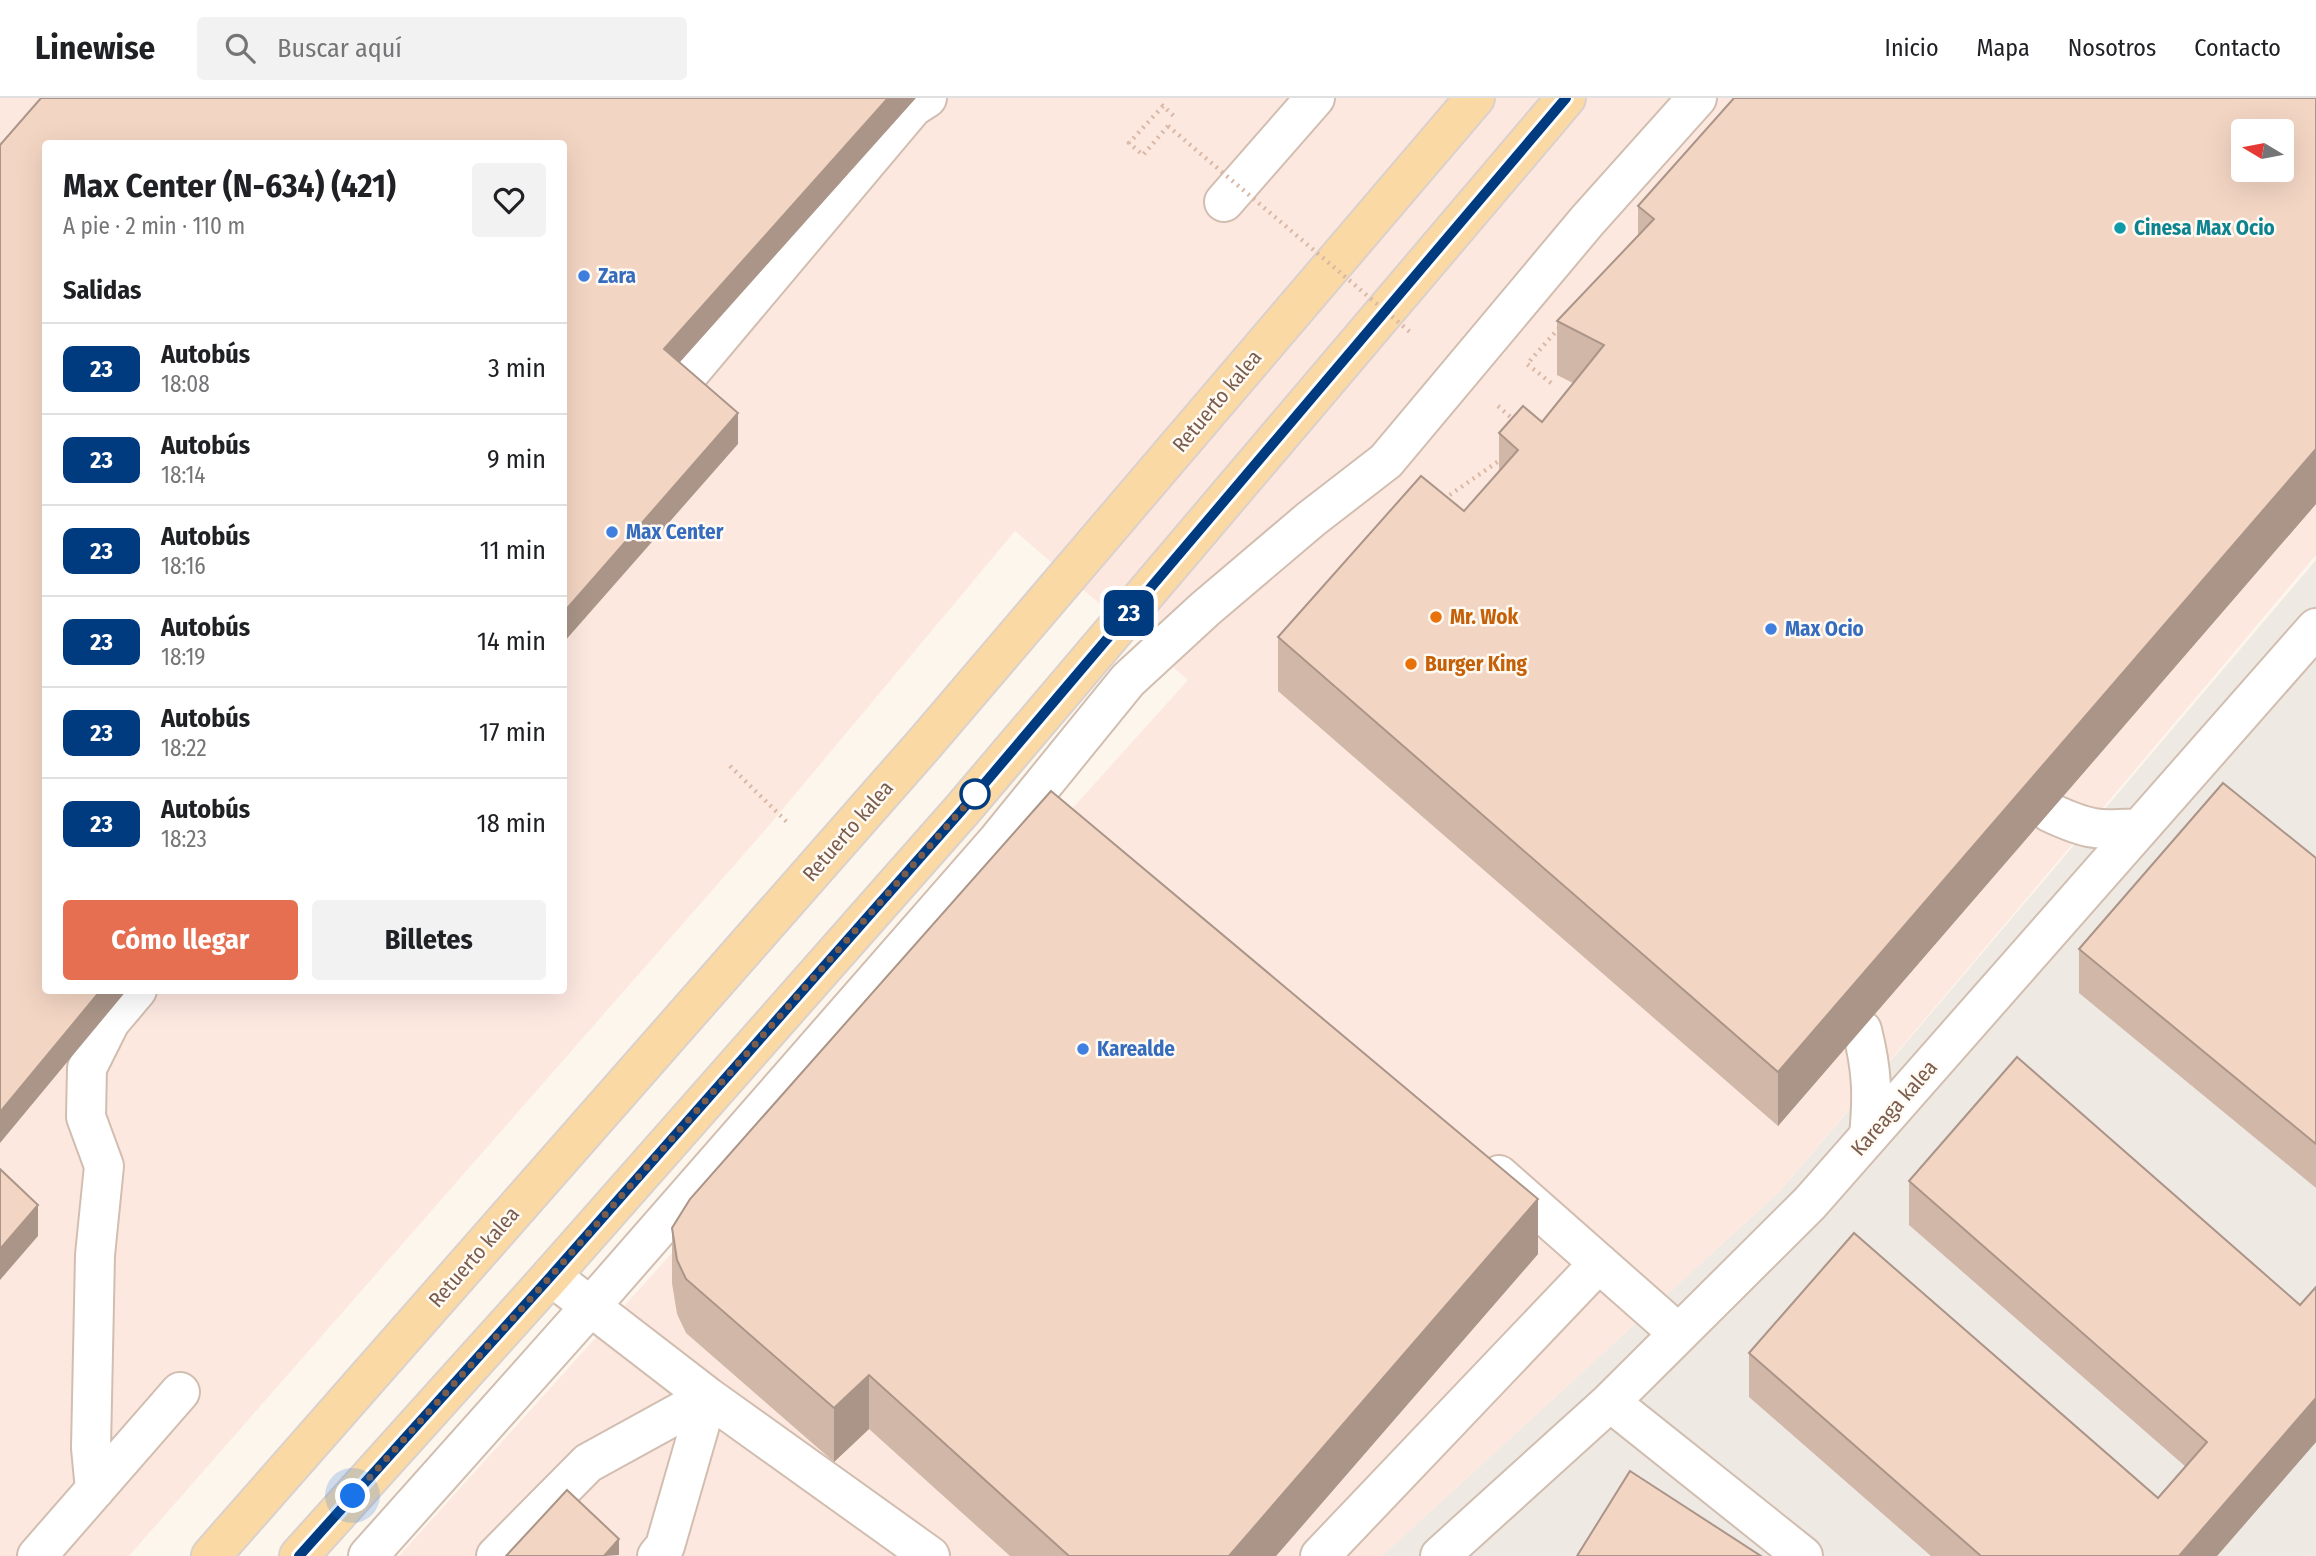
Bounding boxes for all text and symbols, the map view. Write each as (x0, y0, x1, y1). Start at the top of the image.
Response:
search box (197, 17, 687, 80)
text: Linewise (35, 28, 155, 68)
icon: search (221, 29, 259, 67)
text: Buscar aquí (277, 33, 402, 64)
text: Inicio (1885, 34, 1939, 62)
text: Mapa (1977, 34, 2030, 62)
text: Nosotros (2068, 34, 2156, 62)
text: Contacto (2194, 34, 2281, 62)
north arrow (2231, 119, 2294, 182)
map controls (2231, 119, 2294, 182)
button: heart (472, 163, 546, 237)
text: Max Center (N-634) (421) (63, 166, 396, 206)
text: A pie · 2 min · 110 m (63, 212, 245, 240)
place label: Cinesa Max Ocio (2134, 215, 2275, 241)
marker: Cinesa Max Ocio (2112, 220, 2128, 236)
place label: Zara (598, 263, 636, 289)
marker: Zara (576, 268, 592, 284)
text: Salidas (63, 275, 141, 306)
text: Autobús (161, 339, 250, 370)
street label: Retuerto kalea (1167, 345, 1267, 457)
text: 3 min (488, 353, 546, 384)
text: 23 (90, 355, 113, 383)
text: 18:08 (161, 370, 210, 398)
text: Autobús (161, 430, 250, 461)
text: 9 min (487, 444, 546, 475)
text: 23 (90, 446, 113, 474)
text: 18:14 (161, 461, 206, 489)
place label: Max Center (626, 519, 724, 545)
text: Autobús (161, 521, 250, 552)
marker: Max Center (604, 524, 620, 540)
text: 11 min (480, 535, 546, 566)
text: 23 (90, 537, 113, 565)
text: 18:16 (161, 552, 206, 580)
line badge: 23 (1098, 590, 1160, 636)
text: 23 (1118, 599, 1140, 627)
place label: Mr. Wok (1450, 604, 1519, 630)
marker: Mr. Wok (1428, 609, 1444, 625)
text: Autobús (161, 612, 250, 643)
place label: Max Ocio (1785, 616, 1864, 642)
marker: Max Ocio (1763, 621, 1779, 637)
text: 14 min (477, 626, 546, 657)
text: 23 (90, 628, 113, 656)
text: 18:19 (161, 643, 206, 671)
place label: Burger King (1425, 651, 1527, 677)
marker: Burger King (1403, 656, 1419, 672)
text: Autobús (161, 703, 250, 734)
text: 17 min (479, 717, 546, 748)
text: 23 (90, 719, 113, 747)
text: 18:22 (161, 734, 207, 762)
street label: Retuerto kalea (797, 775, 899, 887)
unlabelled marker (960, 779, 990, 809)
text: Autobús (161, 794, 250, 825)
text: 18 min (477, 808, 546, 839)
text: 23 (90, 810, 113, 838)
text: 18:23 (161, 825, 207, 853)
button: Cómo llegar (63, 900, 298, 980)
button: Billetes (312, 900, 546, 980)
place label: Karealde (1097, 1036, 1175, 1062)
marker: Karealde (1075, 1041, 1091, 1057)
street label: Kareaga kalea (1845, 1055, 1943, 1161)
street label: Retuerto kalea (423, 1201, 525, 1313)
your location (335, 1478, 370, 1513)

